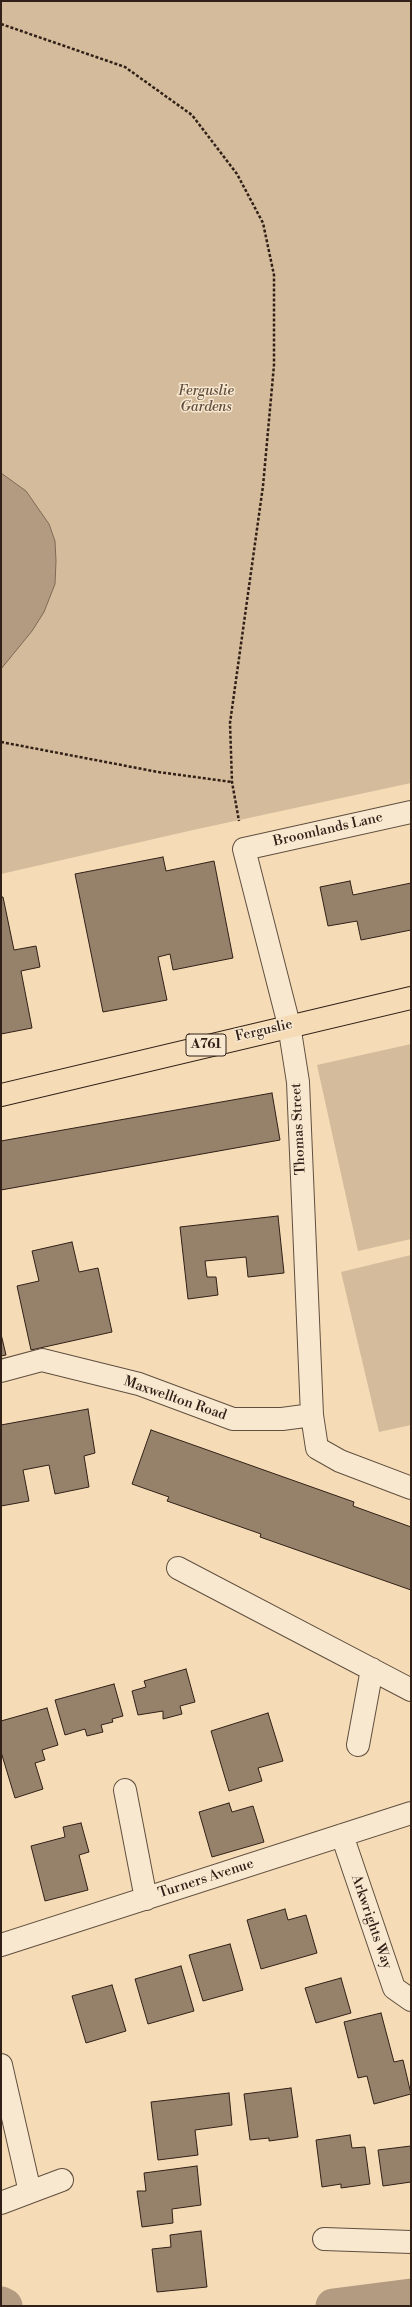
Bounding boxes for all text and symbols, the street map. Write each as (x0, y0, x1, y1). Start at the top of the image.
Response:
park label: Ferguslie Gardens (178, 384, 234, 416)
street label: Broomlands Lane (272, 809, 384, 851)
street label: Ferguslie (234, 1016, 294, 1046)
road number: A761 (186, 1034, 226, 1056)
street label: Thomas Street (288, 1083, 310, 1175)
street label: Maxwellton Road (121, 1374, 229, 1424)
street label: Turners Avenue (156, 1856, 256, 1902)
street label: Arkwrights Way (347, 1873, 395, 1971)

